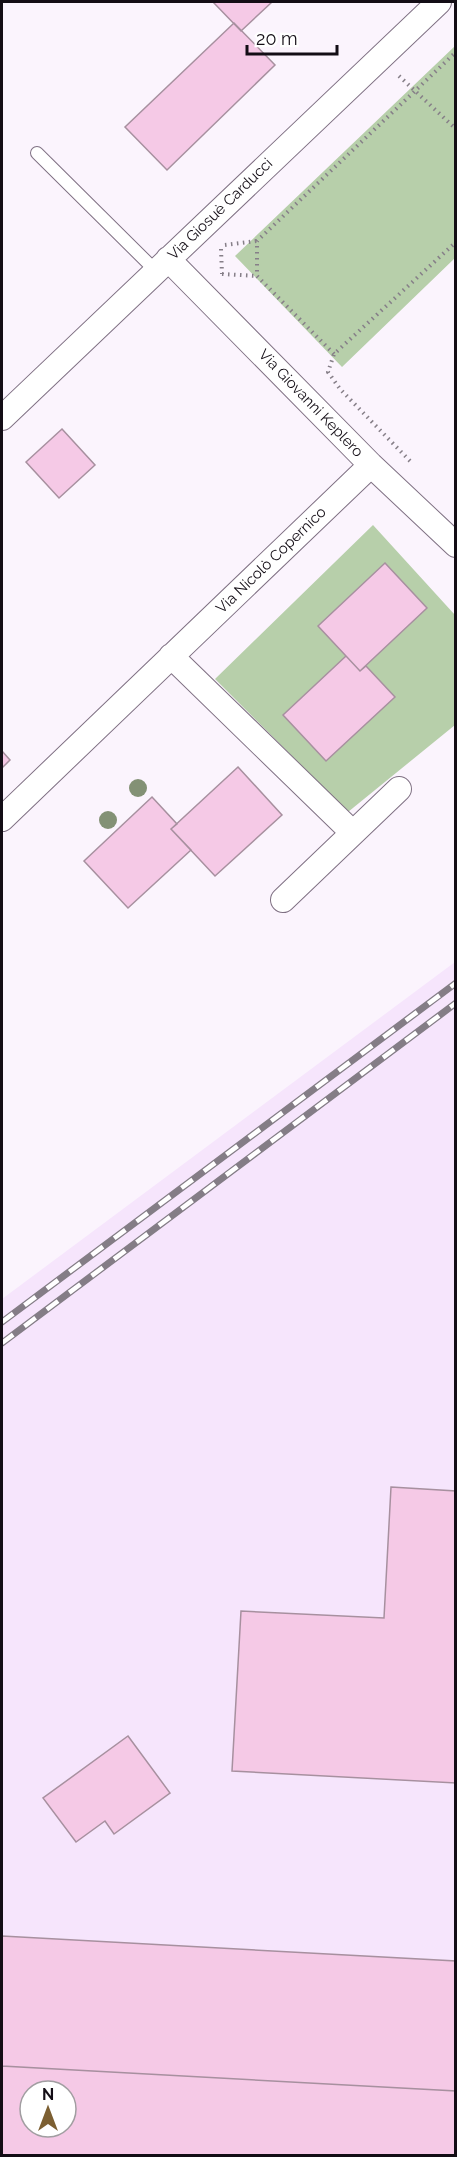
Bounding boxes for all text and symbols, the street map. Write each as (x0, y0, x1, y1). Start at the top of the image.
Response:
scale bar (247, 18, 337, 56)
text: 20 m (256, 28, 298, 49)
street label: Via Giosuè Carducci (164, 154, 276, 264)
street label: Via Giovanni Keplero (255, 345, 367, 461)
street label: Via Nicolò Copernico (212, 503, 330, 617)
north arrow (18, 2079, 78, 2139)
text: N (42, 2085, 54, 2104)

